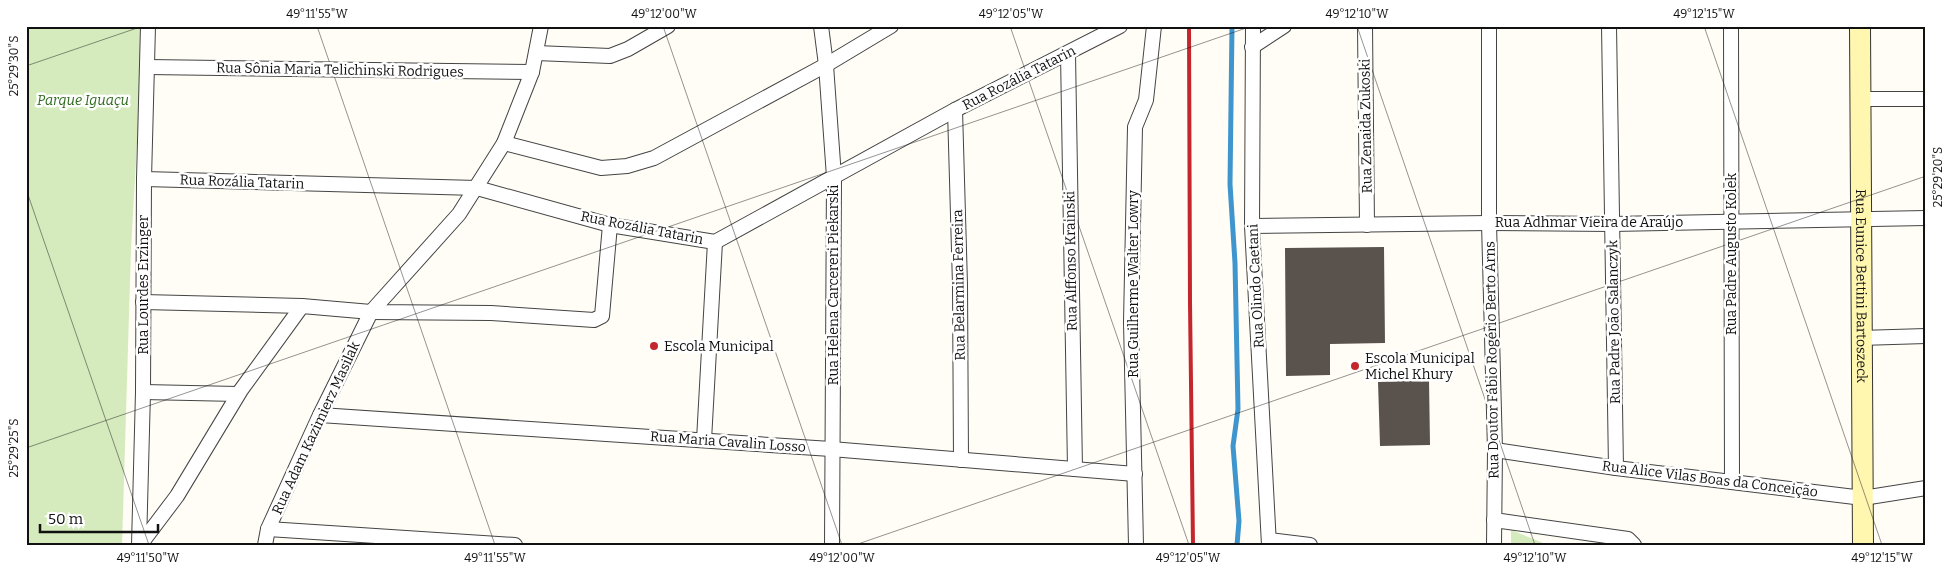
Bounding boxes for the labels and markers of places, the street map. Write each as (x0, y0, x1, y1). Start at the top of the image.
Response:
place label: Escola Municipal (664, 338, 774, 355)
marker: Escola Municipal (648, 340, 660, 352)
place label: Escola Municipal Michel Khury (1365, 350, 1475, 383)
marker: Escola Municipal Michel Khury (1349, 360, 1361, 372)

